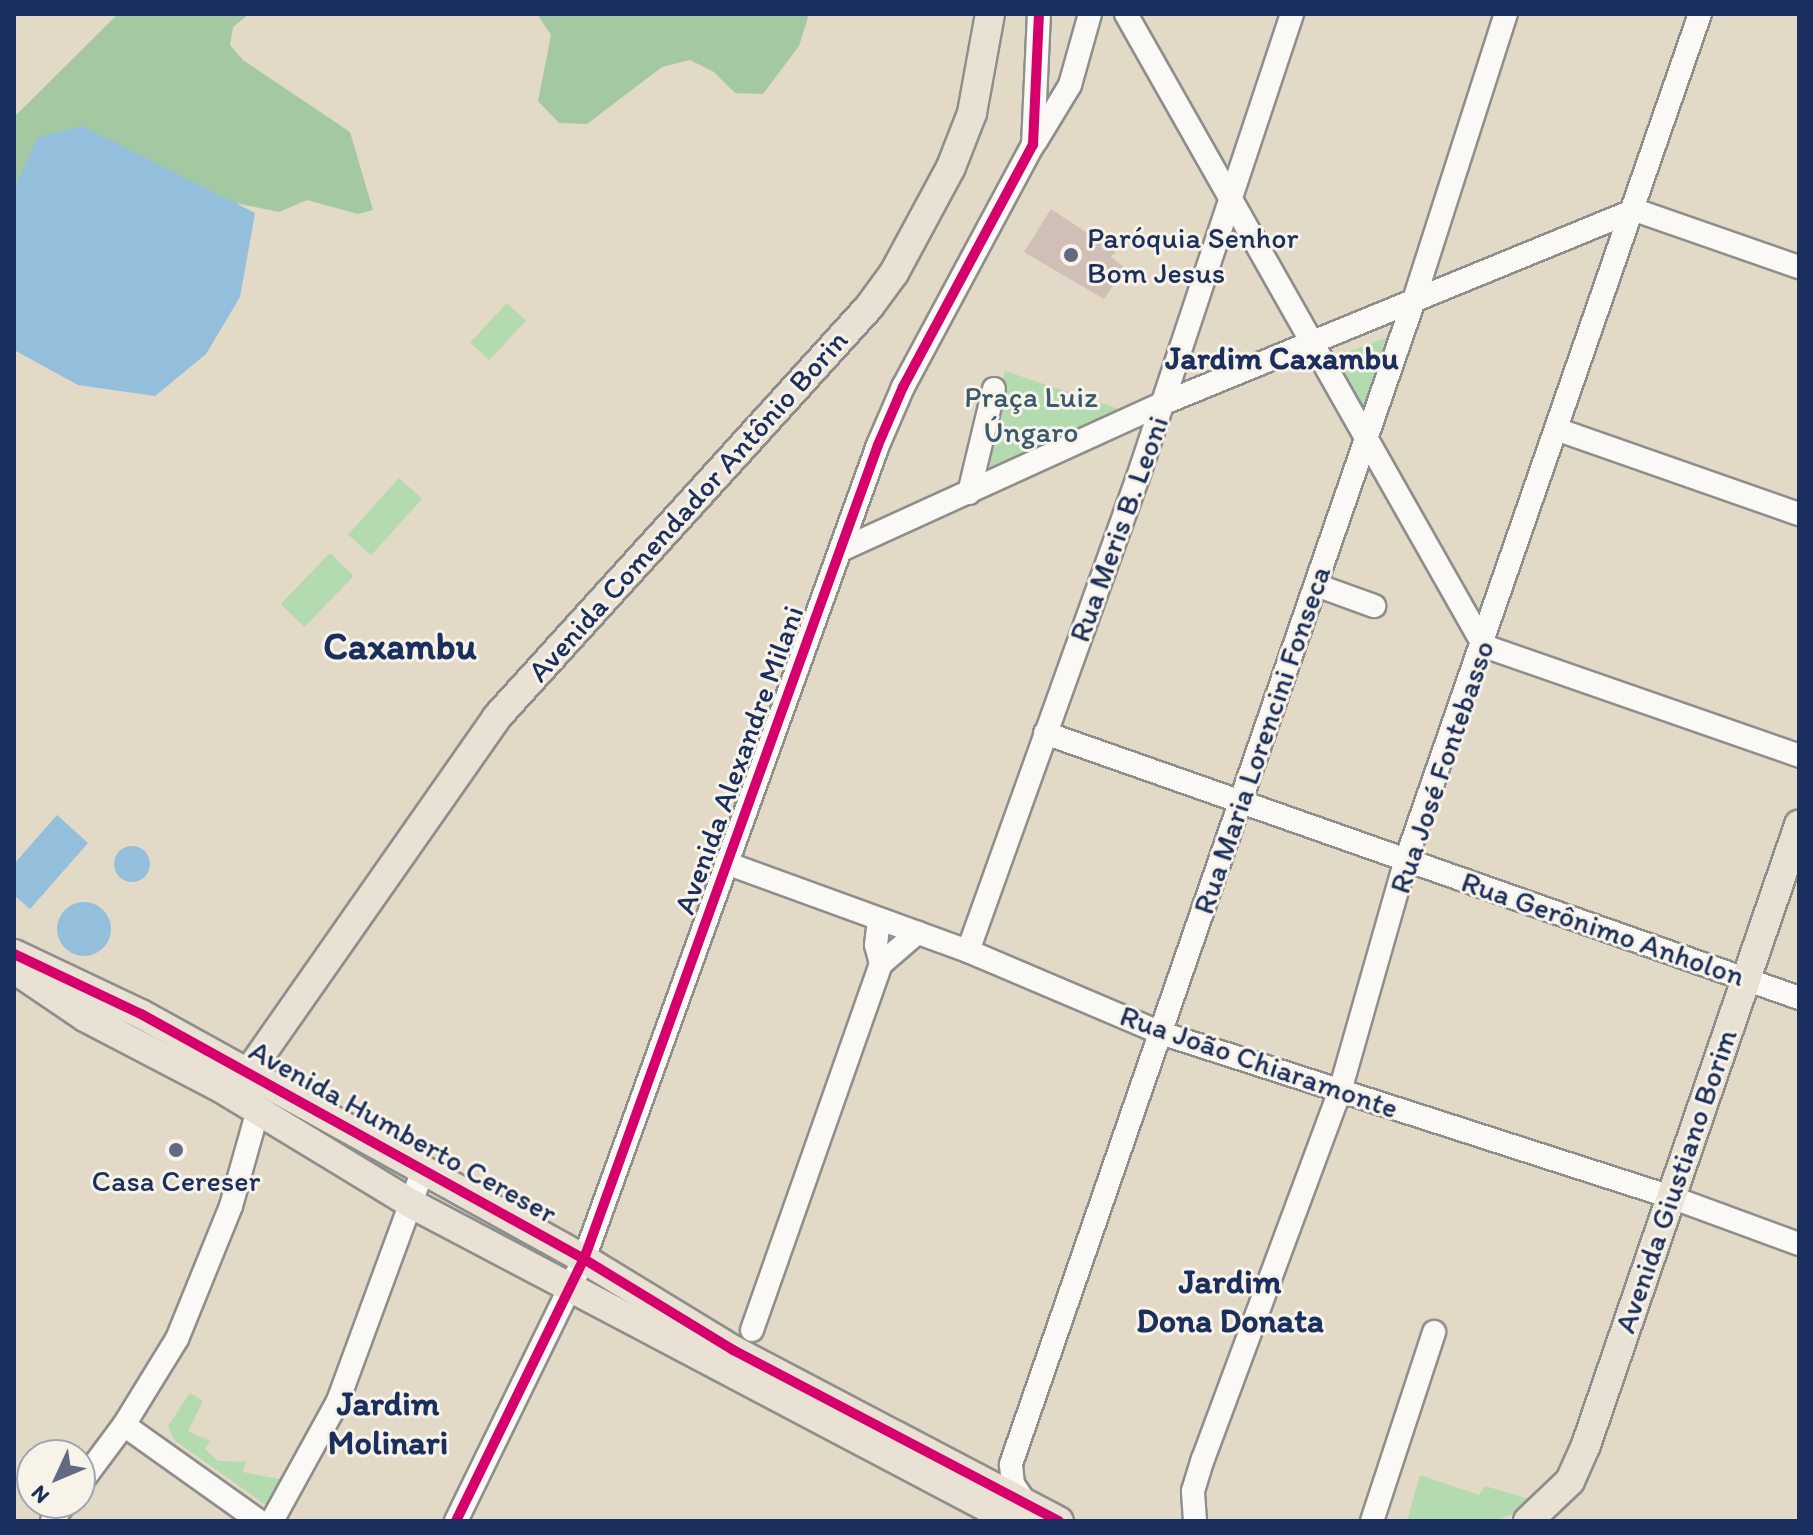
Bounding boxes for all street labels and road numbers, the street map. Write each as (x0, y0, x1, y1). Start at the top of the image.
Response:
street label: Avenida Comendador Antônio Borin (520, 323, 856, 689)
street label: Rua Meris B. Leoni (1062, 412, 1176, 646)
street label: Rua Maria Lorencini Fonseca (1185, 561, 1339, 919)
street label: Avenida Alexandre Milani (667, 601, 811, 919)
street label: Rua José Fontebasso (1382, 636, 1502, 898)
street label: Rua Gerônimo Anholon (1457, 864, 1749, 994)
street label: Rua João Chiaramonte (1116, 998, 1402, 1126)
street label: Avenida Giustiano Borim (1607, 1024, 1745, 1338)
street label: Avenida Humberto Cereser (243, 1032, 563, 1232)

